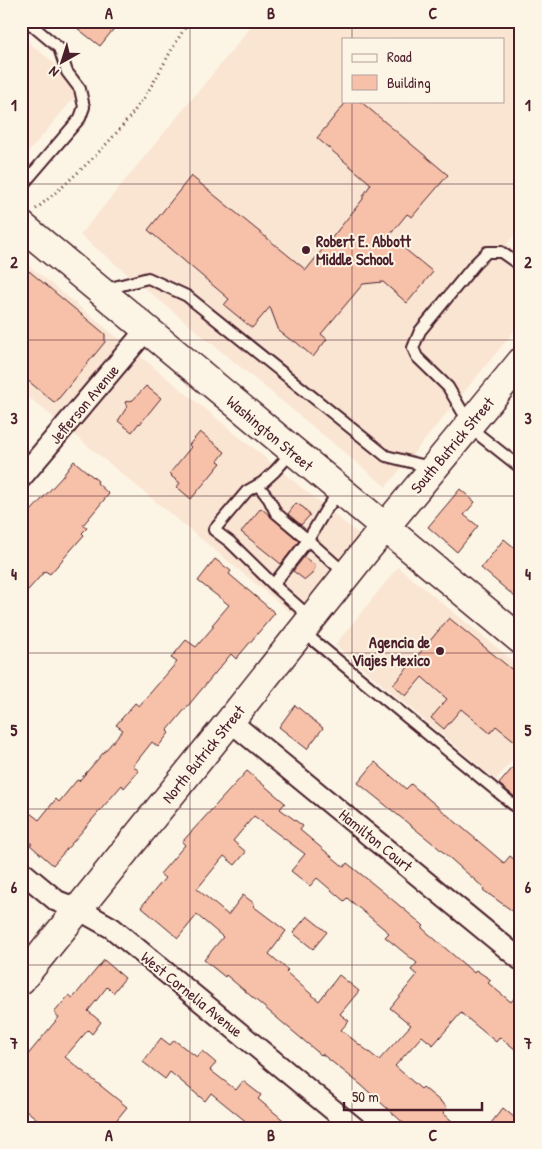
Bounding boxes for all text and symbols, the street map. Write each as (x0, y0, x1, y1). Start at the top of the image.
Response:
text: A (105, 2, 113, 24)
text: B (267, 2, 275, 24)
text: C (429, 2, 438, 24)
north arrow (38, 38, 88, 88)
legend (342, 38, 504, 102)
text: Road (387, 46, 412, 67)
text: N (44, 62, 62, 82)
text: Building (387, 72, 431, 93)
text: 1 (11, 94, 17, 116)
text: 1 (525, 94, 531, 116)
place label: Robert E. Abbott Middle School (316, 230, 411, 270)
marker: Robert E. Abbott Middle School (300, 244, 312, 256)
text: 2 (10, 251, 18, 273)
text: 2 (524, 251, 532, 273)
street label: Jefferson Avenue (44, 359, 124, 448)
street label: Washington Street (222, 390, 318, 476)
street label: South Butrick Street (405, 392, 499, 498)
text: 3 (10, 407, 18, 429)
text: 3 (524, 407, 532, 429)
text: 4 (11, 563, 17, 585)
text: 4 (525, 563, 531, 585)
place label: Agencia de Viajes Mexico (352, 631, 431, 671)
marker: Agencia de Viajes Mexico (434, 645, 446, 657)
street label: North Butrick Street (157, 700, 250, 808)
text: 5 (11, 719, 18, 741)
text: 5 (525, 719, 532, 741)
street label: Hamilton Court (335, 804, 418, 877)
text: 6 (11, 876, 18, 898)
text: 6 (525, 876, 532, 898)
street label: West Cornelia Avenue (137, 946, 248, 1042)
text: 7 (9, 1032, 18, 1054)
text: 7 (523, 1032, 532, 1054)
scale bar (344, 1079, 482, 1111)
text: 50 m (352, 1086, 379, 1107)
text: A (105, 1124, 113, 1146)
text: B (267, 1124, 275, 1146)
text: C (429, 1124, 438, 1146)

